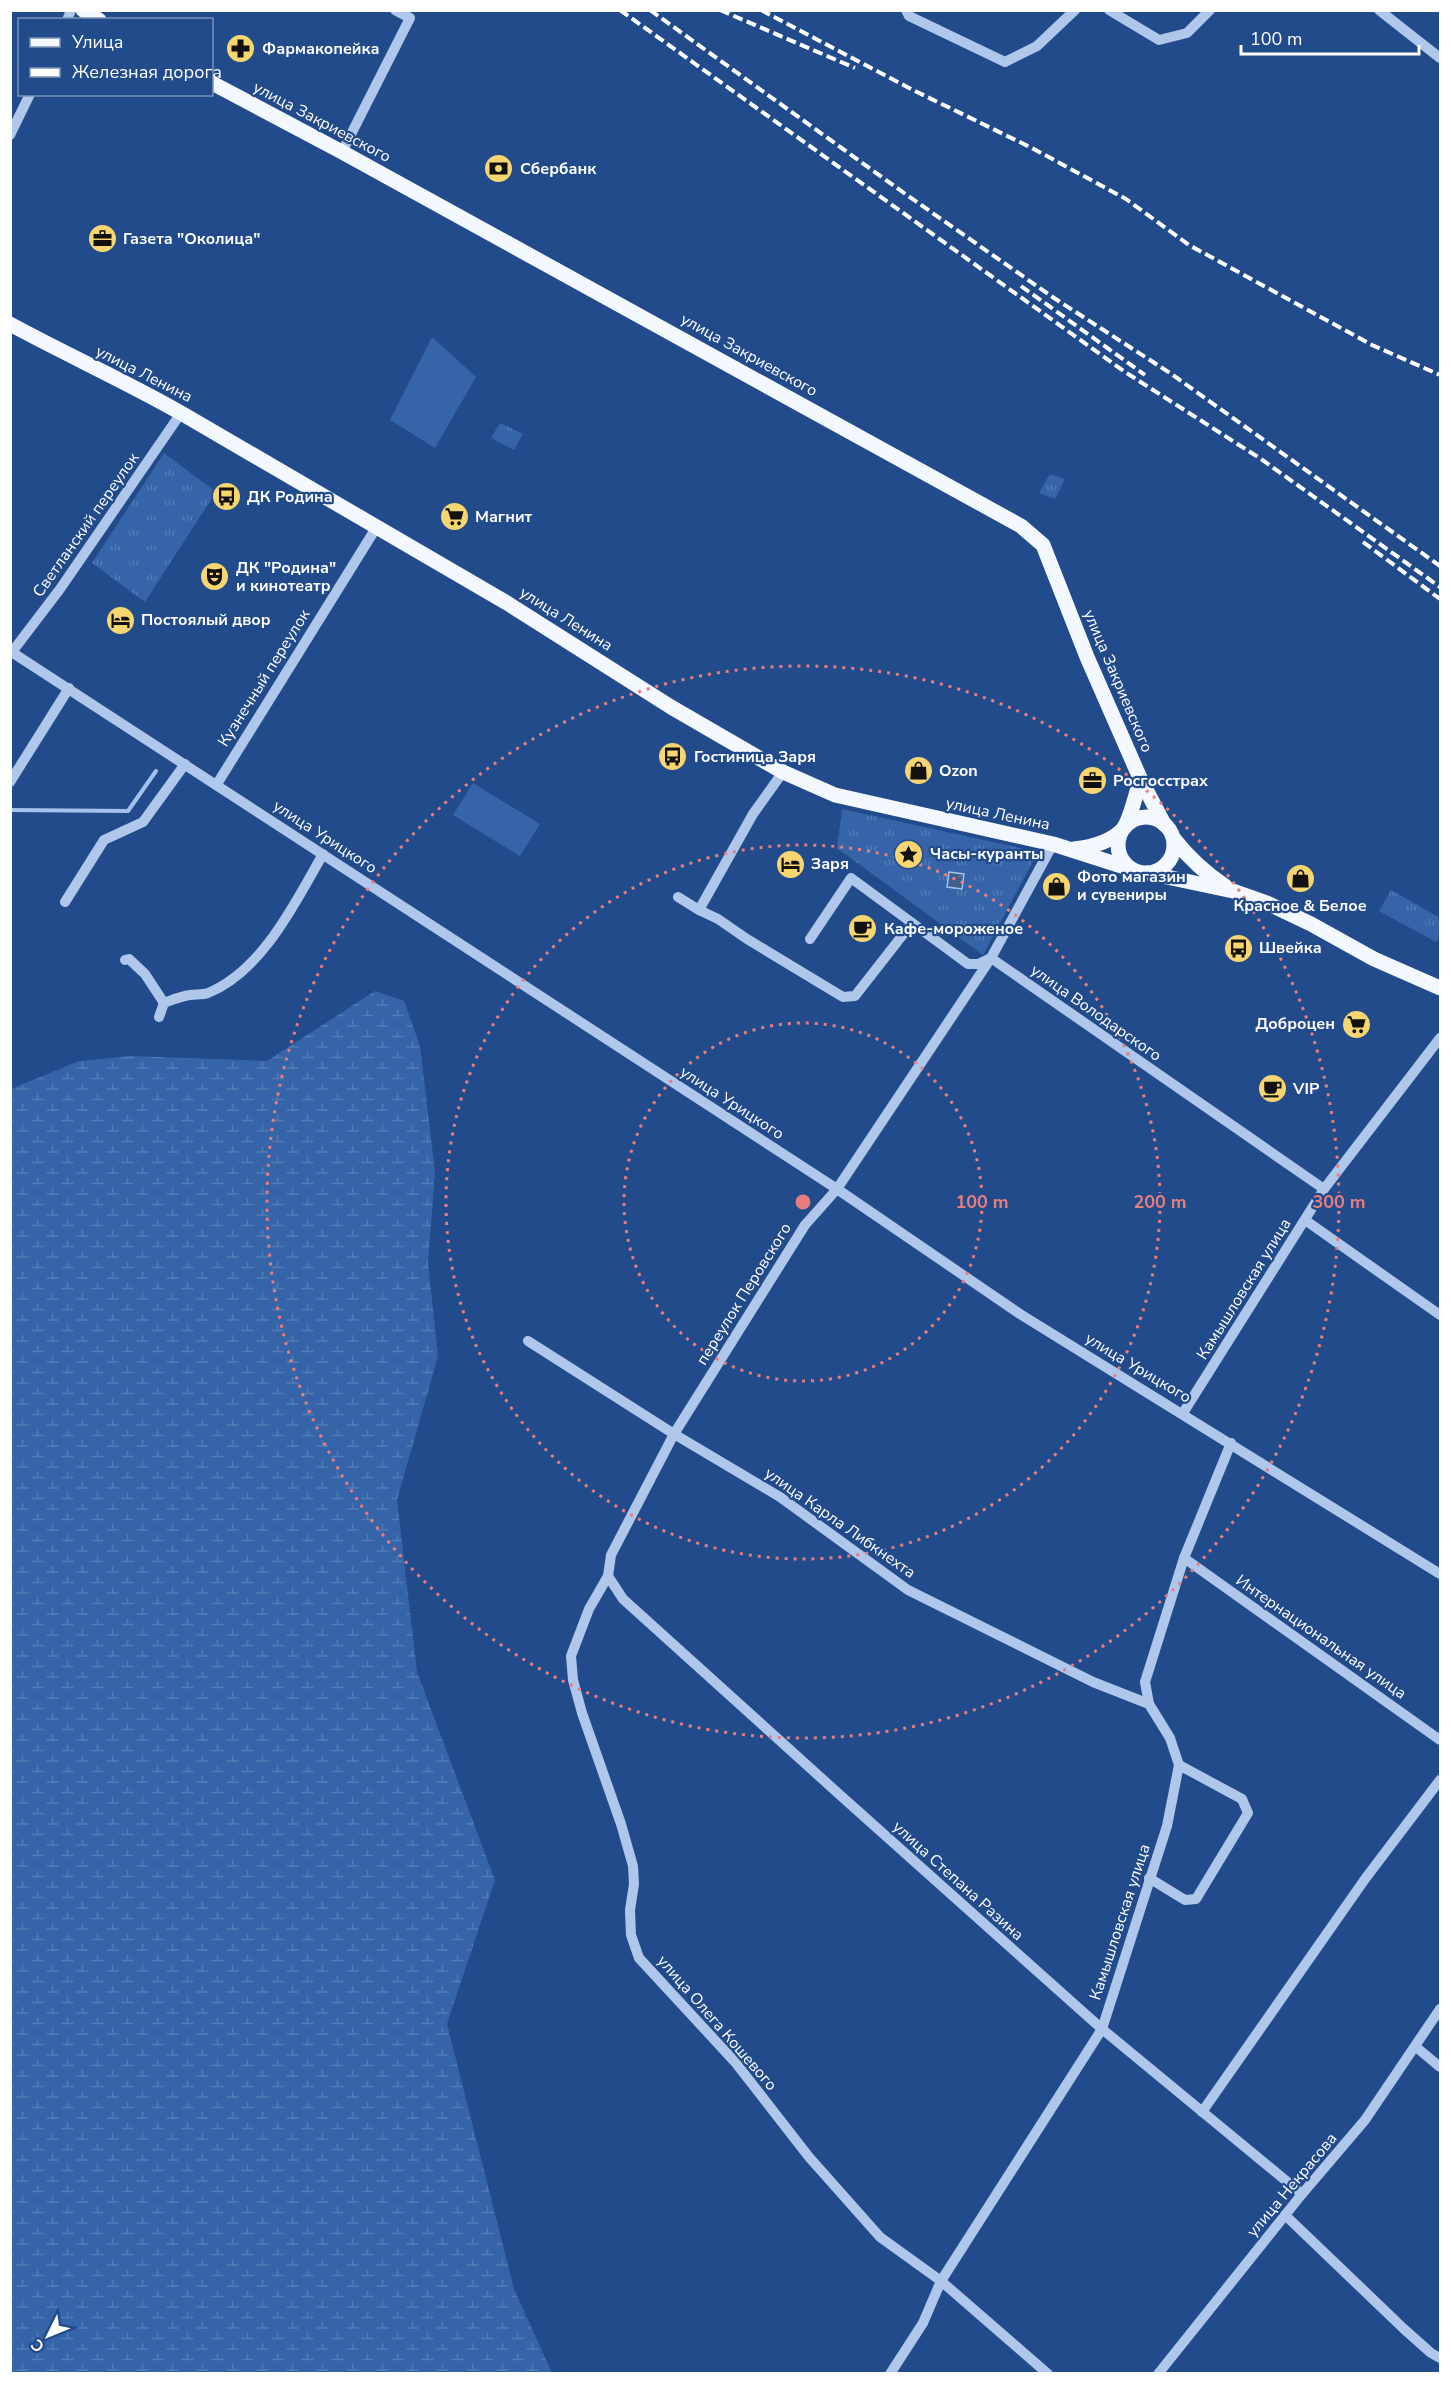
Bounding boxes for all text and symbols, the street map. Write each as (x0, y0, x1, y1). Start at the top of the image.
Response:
legend (18, 18, 213, 96)
scale bar (1241, 18, 1420, 56)
text: 100 m (1250, 27, 1302, 51)
text: Улица (71, 30, 123, 54)
pharmacy icon: Фармакопейка (225, 33, 257, 65)
place label: Фармакопейка (262, 38, 379, 60)
text: Железная дорога (72, 60, 222, 84)
street label: улица Закриевского (249, 76, 395, 168)
bank icon: Сбербанк (483, 153, 515, 185)
place label: Сбербанк (520, 158, 597, 180)
office icon: Газета "Околица" (86, 223, 118, 255)
place label: Газета "Околица" (123, 228, 260, 250)
street label: улица Закриевского (677, 308, 821, 402)
street label: улица Ленина (92, 340, 196, 408)
street label: Светланский переулок (28, 448, 145, 602)
bus stop icon: ДК Родина (210, 481, 242, 513)
place label: ДК Родина (247, 486, 333, 508)
supermarket icon: Магнит (438, 501, 470, 533)
place label: Магнит (475, 506, 533, 528)
place label: ДК "Родина" и кинотеатр (236, 557, 336, 597)
theatre icon: ДК "Родина" и кинотеатр (199, 561, 231, 593)
street label: улица Ленина (515, 582, 617, 656)
hotel icon: Постоялый двор (104, 604, 136, 636)
street label: Кузнечный переулок (213, 605, 316, 751)
street label: улица Закриевского (1078, 606, 1158, 756)
place label: Постоялый двор (141, 609, 271, 631)
bus stop icon: Гостиница Заря (657, 741, 689, 773)
place label: Гостиница Заря (694, 746, 816, 768)
shop icon: Ozon (902, 755, 934, 787)
place label: Ozon (939, 760, 978, 782)
office icon: Росгосстрах (1076, 765, 1108, 797)
place label: Росгосстрах (1113, 770, 1208, 792)
street label: улица Ленина (944, 792, 1052, 836)
street label: улица Урицкого (269, 795, 381, 879)
place icon: Часы-куранты (893, 838, 925, 870)
place label: Часы-куранты (930, 843, 1043, 865)
hotel icon: Заря (774, 848, 806, 880)
place label: Заря (811, 853, 849, 875)
shop icon: Красное & Белое (1284, 862, 1316, 894)
place label: Фото магазин и сувениры (1077, 866, 1186, 906)
shop icon: Фото магазин и сувениры (1040, 870, 1072, 902)
place label: Красное & Белое (1233, 895, 1367, 917)
cafe icon: Кафе-мороженое (847, 913, 879, 945)
place label: Кафе-мороженое (884, 918, 1023, 940)
bus stop icon: Швейка (1222, 932, 1254, 964)
place label: Швейка (1259, 937, 1322, 959)
street label: улица Володарского (1026, 959, 1166, 1067)
supermarket icon: Доброцен (1340, 1008, 1372, 1040)
place label: Доброцен (1255, 1013, 1335, 1035)
street label: улица Урицкого (676, 1061, 788, 1145)
cafe icon: VIP (1256, 1073, 1288, 1105)
place label: VIP (1292, 1078, 1319, 1100)
text: 100 m (955, 1190, 1009, 1214)
text: 200 m (1133, 1190, 1187, 1214)
text: 300 m (1312, 1190, 1366, 1214)
centre of rings (793, 1192, 813, 1212)
street label: Камышловская улица (1192, 1214, 1296, 1364)
street label: переулок Перовского (691, 1219, 797, 1369)
street label: улица Урицкого (1081, 1328, 1195, 1408)
street label: улица Карла Либкнехта (760, 1462, 920, 1584)
street label: Интернациональная улица (1231, 1570, 1411, 1704)
street label: улица Степана Разина (888, 1816, 1028, 1946)
street label: Камышловская улица (1084, 1841, 1156, 2003)
street label: улица Олега Кошевого (652, 1951, 782, 2095)
street label: улица Некрасова (1242, 2128, 1342, 2242)
north arrow (18, 2306, 78, 2366)
text: С (26, 2334, 50, 2357)

